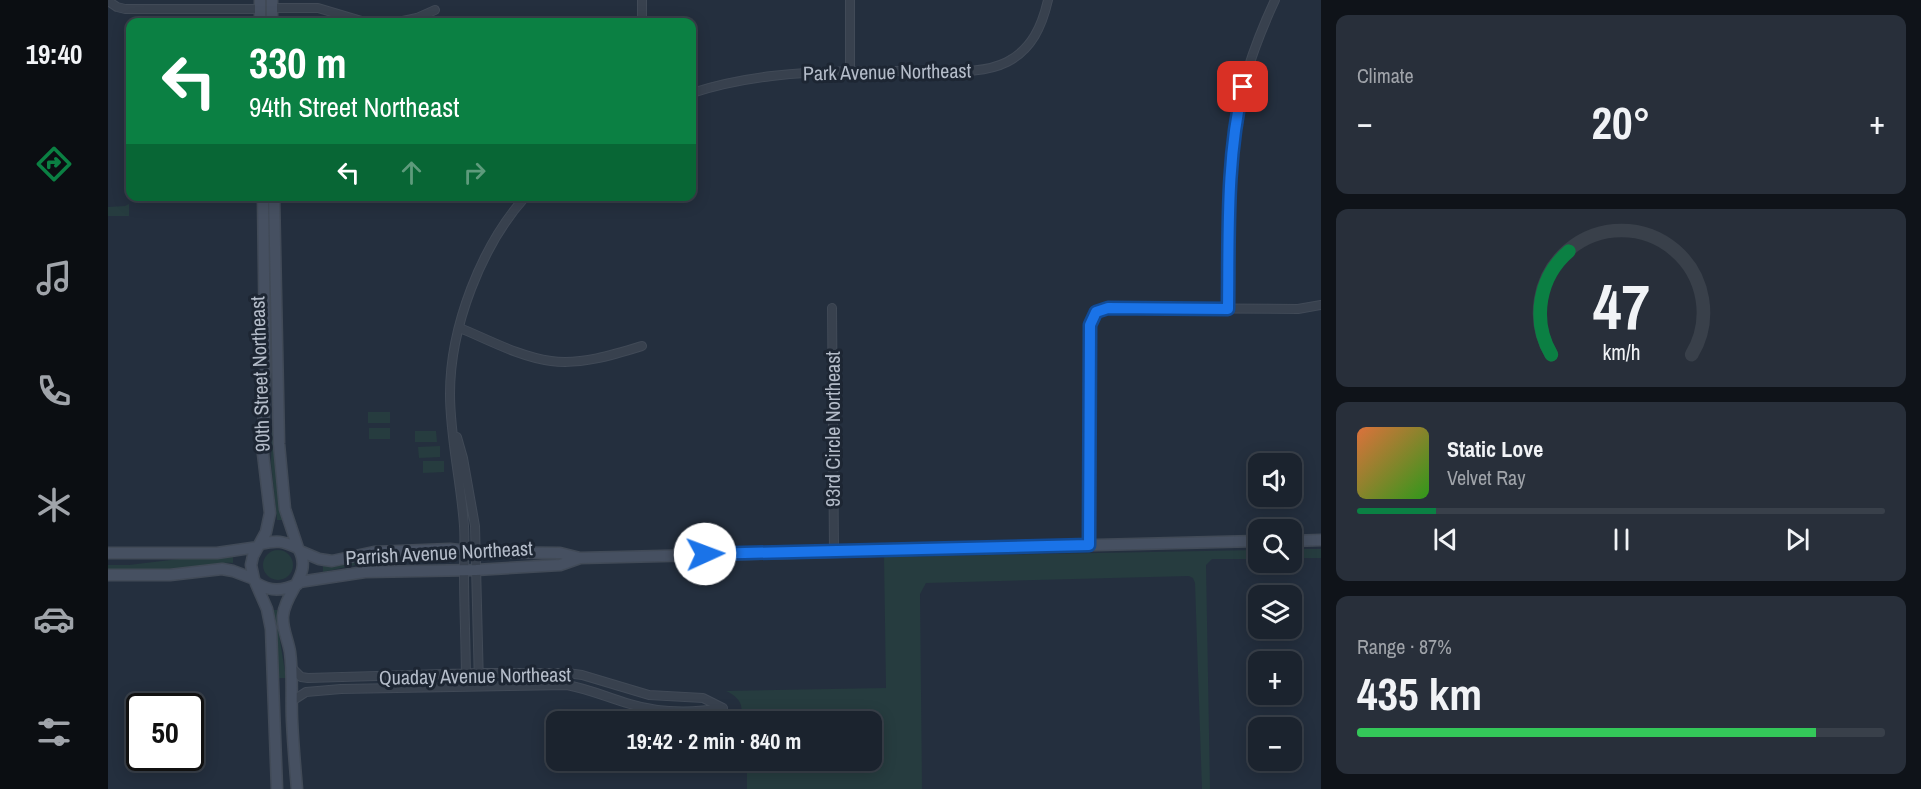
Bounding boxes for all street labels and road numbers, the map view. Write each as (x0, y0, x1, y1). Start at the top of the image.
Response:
street label: Park Avenue Northeast (803, 57, 972, 86)
street label: 90th Street Northeast (243, 295, 276, 452)
street label: 93rd Circle Northeast (819, 351, 846, 507)
street label: Parrish Avenue Northeast (345, 534, 534, 571)
street label: Quaday Avenue Northeast (379, 660, 572, 691)

